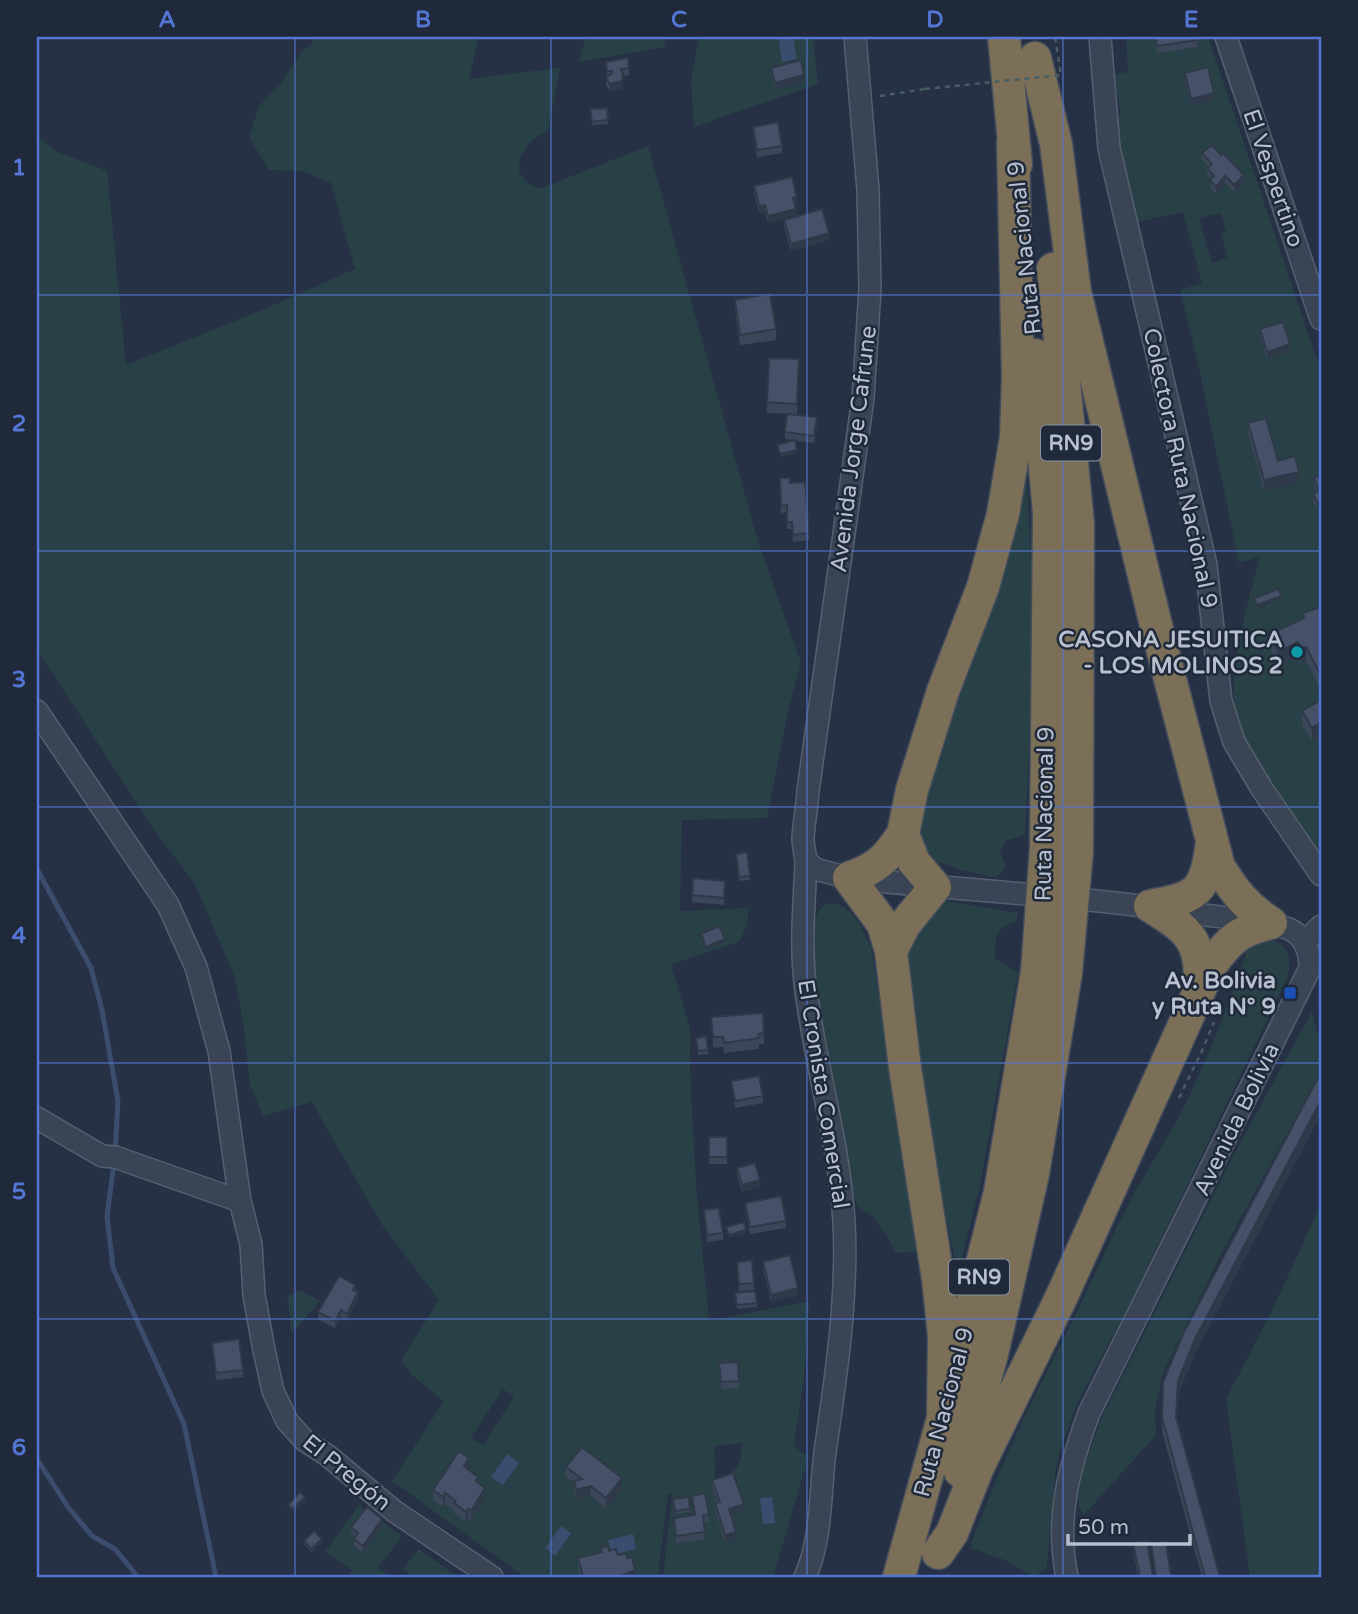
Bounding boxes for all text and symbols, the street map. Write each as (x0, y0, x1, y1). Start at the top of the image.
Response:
text: A (158, 6, 176, 34)
text: B (415, 6, 431, 34)
text: C (671, 6, 687, 34)
text: D (926, 6, 944, 34)
text: E (1184, 6, 1198, 34)
street label: El Vespertino (1236, 106, 1310, 251)
text: 1 (12, 154, 26, 182)
street label: Ruta Nacional 9 (1002, 160, 1048, 336)
street label: Avenida Jorge Cafrune (825, 324, 883, 574)
street label: Colectora Ruta Nacional 9 (1137, 326, 1223, 611)
text: 2 (12, 410, 26, 438)
road number: RN9 (1041, 426, 1101, 460)
place label: CASONA JESUITICA - LOS MOLINOS 2 (1058, 626, 1283, 680)
marker: CASONA JESUITICA - LOS MOLINOS 2 (1289, 644, 1305, 660)
text: 3 (12, 666, 26, 694)
street label: Ruta Nacional 9 (1029, 727, 1061, 902)
text: 4 (12, 922, 27, 950)
place label: Av. Bolivia y Ruta N° 9 (1152, 967, 1276, 1021)
street label: El Cronista Comercial (791, 977, 855, 1211)
marker: Av. Bolivia y Ruta N° 9 (1282, 985, 1298, 1001)
street label: Avenida Bolivia (1188, 1038, 1286, 1200)
text: 5 (12, 1178, 26, 1206)
road number: RN9 (949, 1260, 1009, 1294)
street label: Ruta Nacional 9 (908, 1324, 980, 1500)
street label: El Pregón (297, 1429, 396, 1517)
text: 6 (12, 1434, 26, 1462)
scale bar (1068, 1502, 1190, 1546)
text: 50 m (1078, 1515, 1129, 1540)

